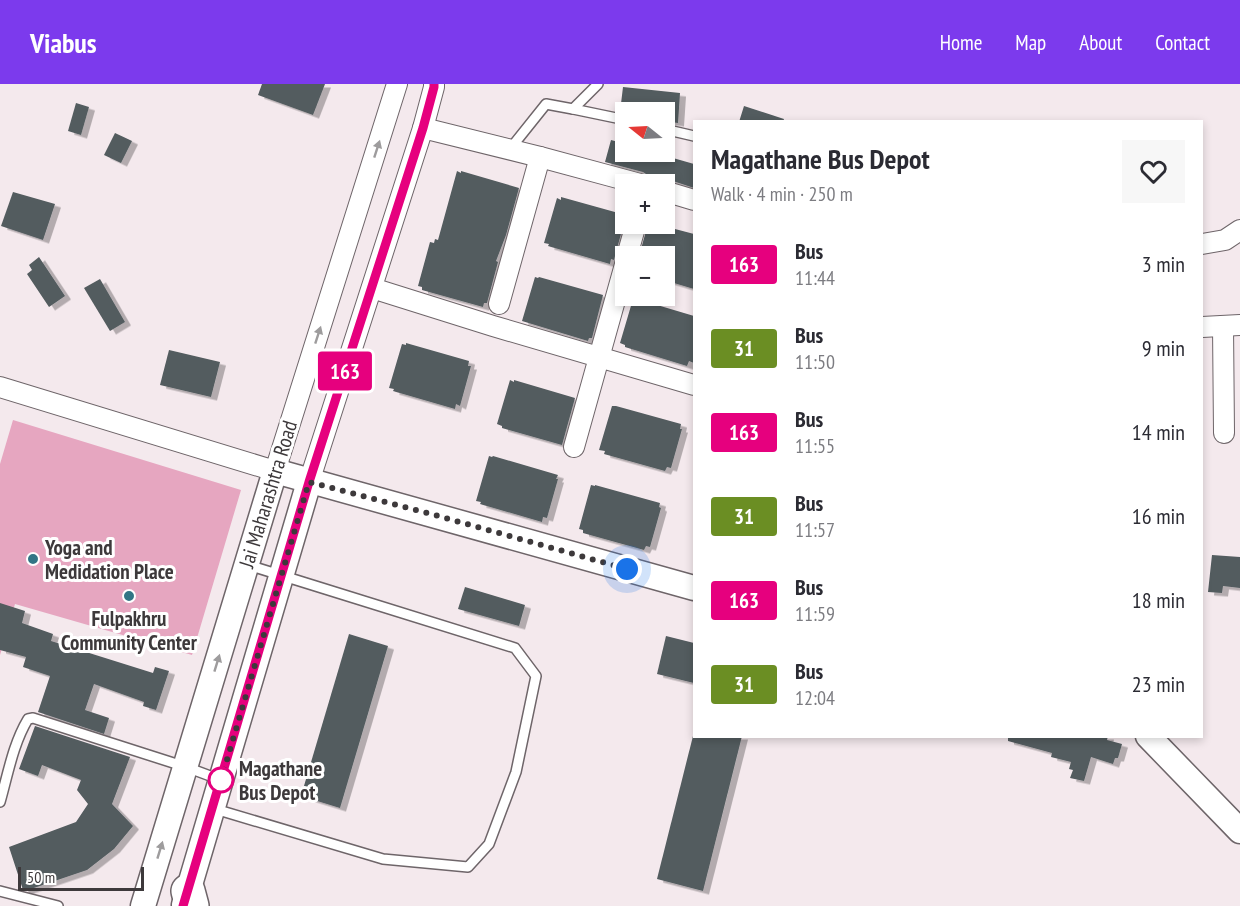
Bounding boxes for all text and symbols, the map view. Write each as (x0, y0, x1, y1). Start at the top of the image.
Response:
text: Viabus (30, 24, 97, 61)
text: Home (940, 29, 982, 56)
text: Map (1015, 29, 1046, 56)
text: About (1079, 29, 1122, 56)
text: Contact (1155, 29, 1210, 56)
north arrow (615, 102, 675, 162)
map controls (615, 102, 675, 306)
one-way arrow (373, 140, 382, 158)
text: Magathane Bus Depot (711, 140, 930, 177)
button: heart (1122, 140, 1185, 203)
button: + (615, 174, 675, 234)
text: Walk · 4 min · 250 m (711, 181, 853, 207)
text: Bus (795, 237, 823, 265)
button: − (615, 246, 675, 306)
text: 3 min (1142, 250, 1185, 278)
text: 163 (729, 251, 759, 278)
text: 11:44 (795, 265, 835, 291)
text: Bus (795, 321, 823, 349)
one-way arrow (314, 326, 323, 344)
text: 9 min (1142, 334, 1185, 362)
text: 31 (734, 335, 754, 362)
text: 11:50 (795, 349, 835, 375)
line badge: 163 (310, 352, 380, 390)
text: 163 (330, 358, 360, 385)
text: Bus (795, 405, 823, 433)
street label: Jai Maharashtra Road (232, 417, 303, 572)
text: 14 min (1132, 418, 1185, 446)
text: 163 (729, 419, 759, 446)
text: 11:55 (795, 433, 835, 459)
text: Bus (795, 489, 823, 517)
text: 16 min (1132, 502, 1185, 530)
text: 31 (734, 503, 754, 530)
text: 11:57 (795, 517, 835, 543)
place label: Yoga and Medidation Place (44, 534, 174, 585)
marker: Yoga and Medidation Place (26, 552, 40, 566)
your location (612, 554, 642, 584)
text: Bus (795, 573, 823, 601)
text: 18 min (1132, 586, 1185, 614)
text: 163 (729, 587, 759, 614)
marker: Fulpakhru Community Center (122, 589, 136, 603)
text: 11:59 (795, 601, 835, 627)
place label: Fulpakhru Community Center (61, 605, 198, 656)
one-way arrow (213, 654, 222, 672)
text: Bus (795, 657, 823, 685)
text: 23 min (1132, 670, 1185, 698)
text: 31 (734, 671, 754, 698)
text: 12:04 (795, 685, 835, 711)
place label: Magathane Bus Depot (239, 755, 322, 806)
marker: Magathane Bus Depot (208, 767, 234, 793)
one-way arrow (156, 841, 165, 859)
scale bar (18, 864, 144, 892)
text: 50 m (27, 867, 55, 887)

